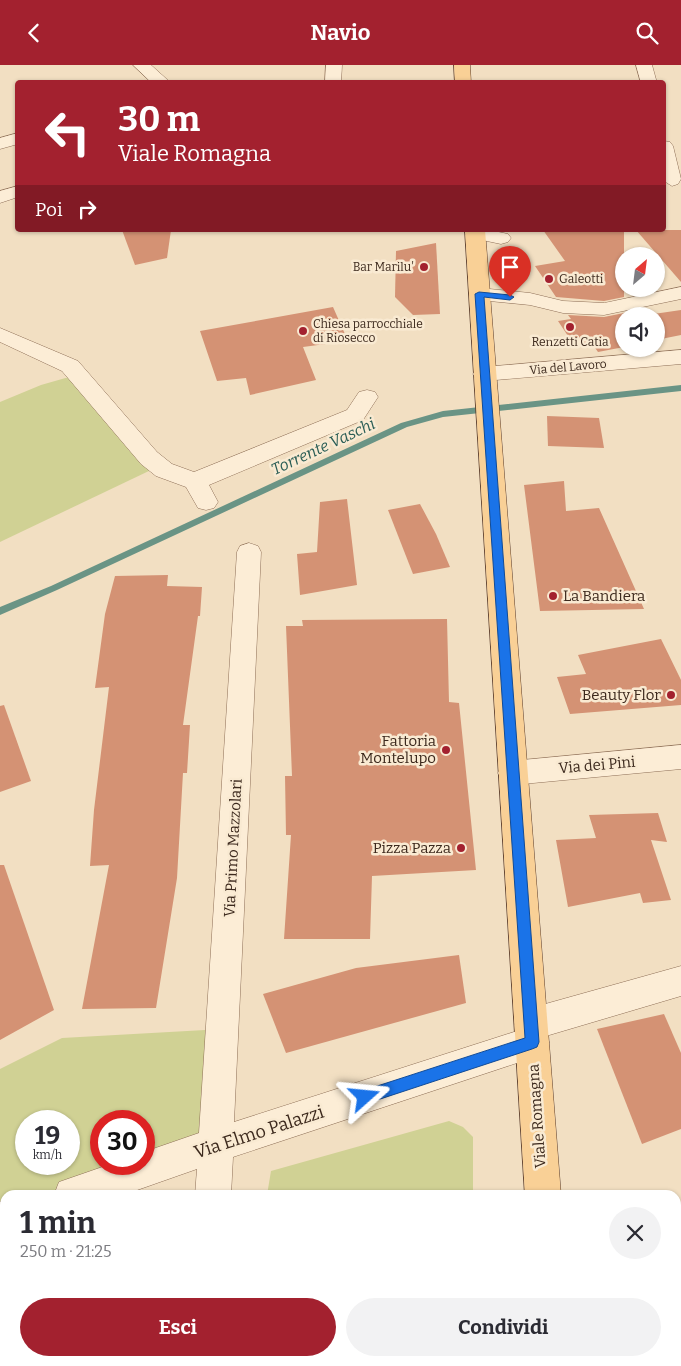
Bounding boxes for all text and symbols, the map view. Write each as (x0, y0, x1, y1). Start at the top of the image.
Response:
icon: back (20, 19, 48, 47)
text: Navio (310, 19, 371, 46)
icon: search (633, 19, 661, 47)
text: 30 m (118, 98, 200, 140)
icon: left (35, 100, 100, 165)
text: Viale Romagna (118, 140, 271, 167)
icon: right (73, 195, 101, 223)
text: Poi (35, 198, 63, 221)
pin (489, 246, 531, 297)
north arrow (615, 247, 665, 297)
map controls (615, 247, 665, 357)
icon: arrive (496, 253, 524, 281)
place label: Bar Marilu' (353, 260, 414, 274)
marker: Bar Marilu' (418, 261, 430, 273)
place label: Galeotti (559, 272, 604, 286)
marker: Galeotti (543, 273, 555, 285)
button: sound (615, 307, 665, 357)
place label: Chiesa parrocchiale di Riosecco (313, 317, 423, 345)
marker: Renzetti Catia (564, 321, 576, 333)
marker: Chiesa parrocchiale di Riosecco (297, 325, 309, 337)
place label: Renzetti Catia (531, 335, 609, 349)
street label: Via del Lavoro (529, 357, 607, 377)
water label: Torrente Vaschi (268, 414, 379, 479)
place label: La Bandiera (563, 587, 645, 605)
marker: La Bandiera (547, 590, 559, 602)
place label: Beauty Flor (582, 686, 661, 704)
marker: Beauty Flor (665, 689, 677, 701)
place label: Fattoria Montelupo (360, 732, 436, 767)
marker: Fattoria Montelupo (440, 744, 452, 756)
street label: Via dei Pini (558, 753, 637, 777)
street label: Via Primo Mazzolari (220, 778, 246, 918)
place label: Pizza Pazza (373, 839, 451, 857)
marker: Pizza Pazza (455, 842, 467, 854)
street label: Viale Romagna (524, 1063, 550, 1169)
position arrow (338, 1070, 390, 1122)
street label: Via Elmo Palazzi (191, 1101, 327, 1163)
speed limit sign: 30 (90, 1110, 155, 1175)
text: 19 (35, 1121, 60, 1151)
text: km/h (33, 1148, 62, 1162)
text: 1 min (20, 1205, 96, 1241)
button: close (609, 1207, 661, 1259)
text: 250 m · 21:25 (20, 1242, 112, 1261)
button: Esci (20, 1298, 336, 1356)
button: Condividi (346, 1298, 661, 1356)

